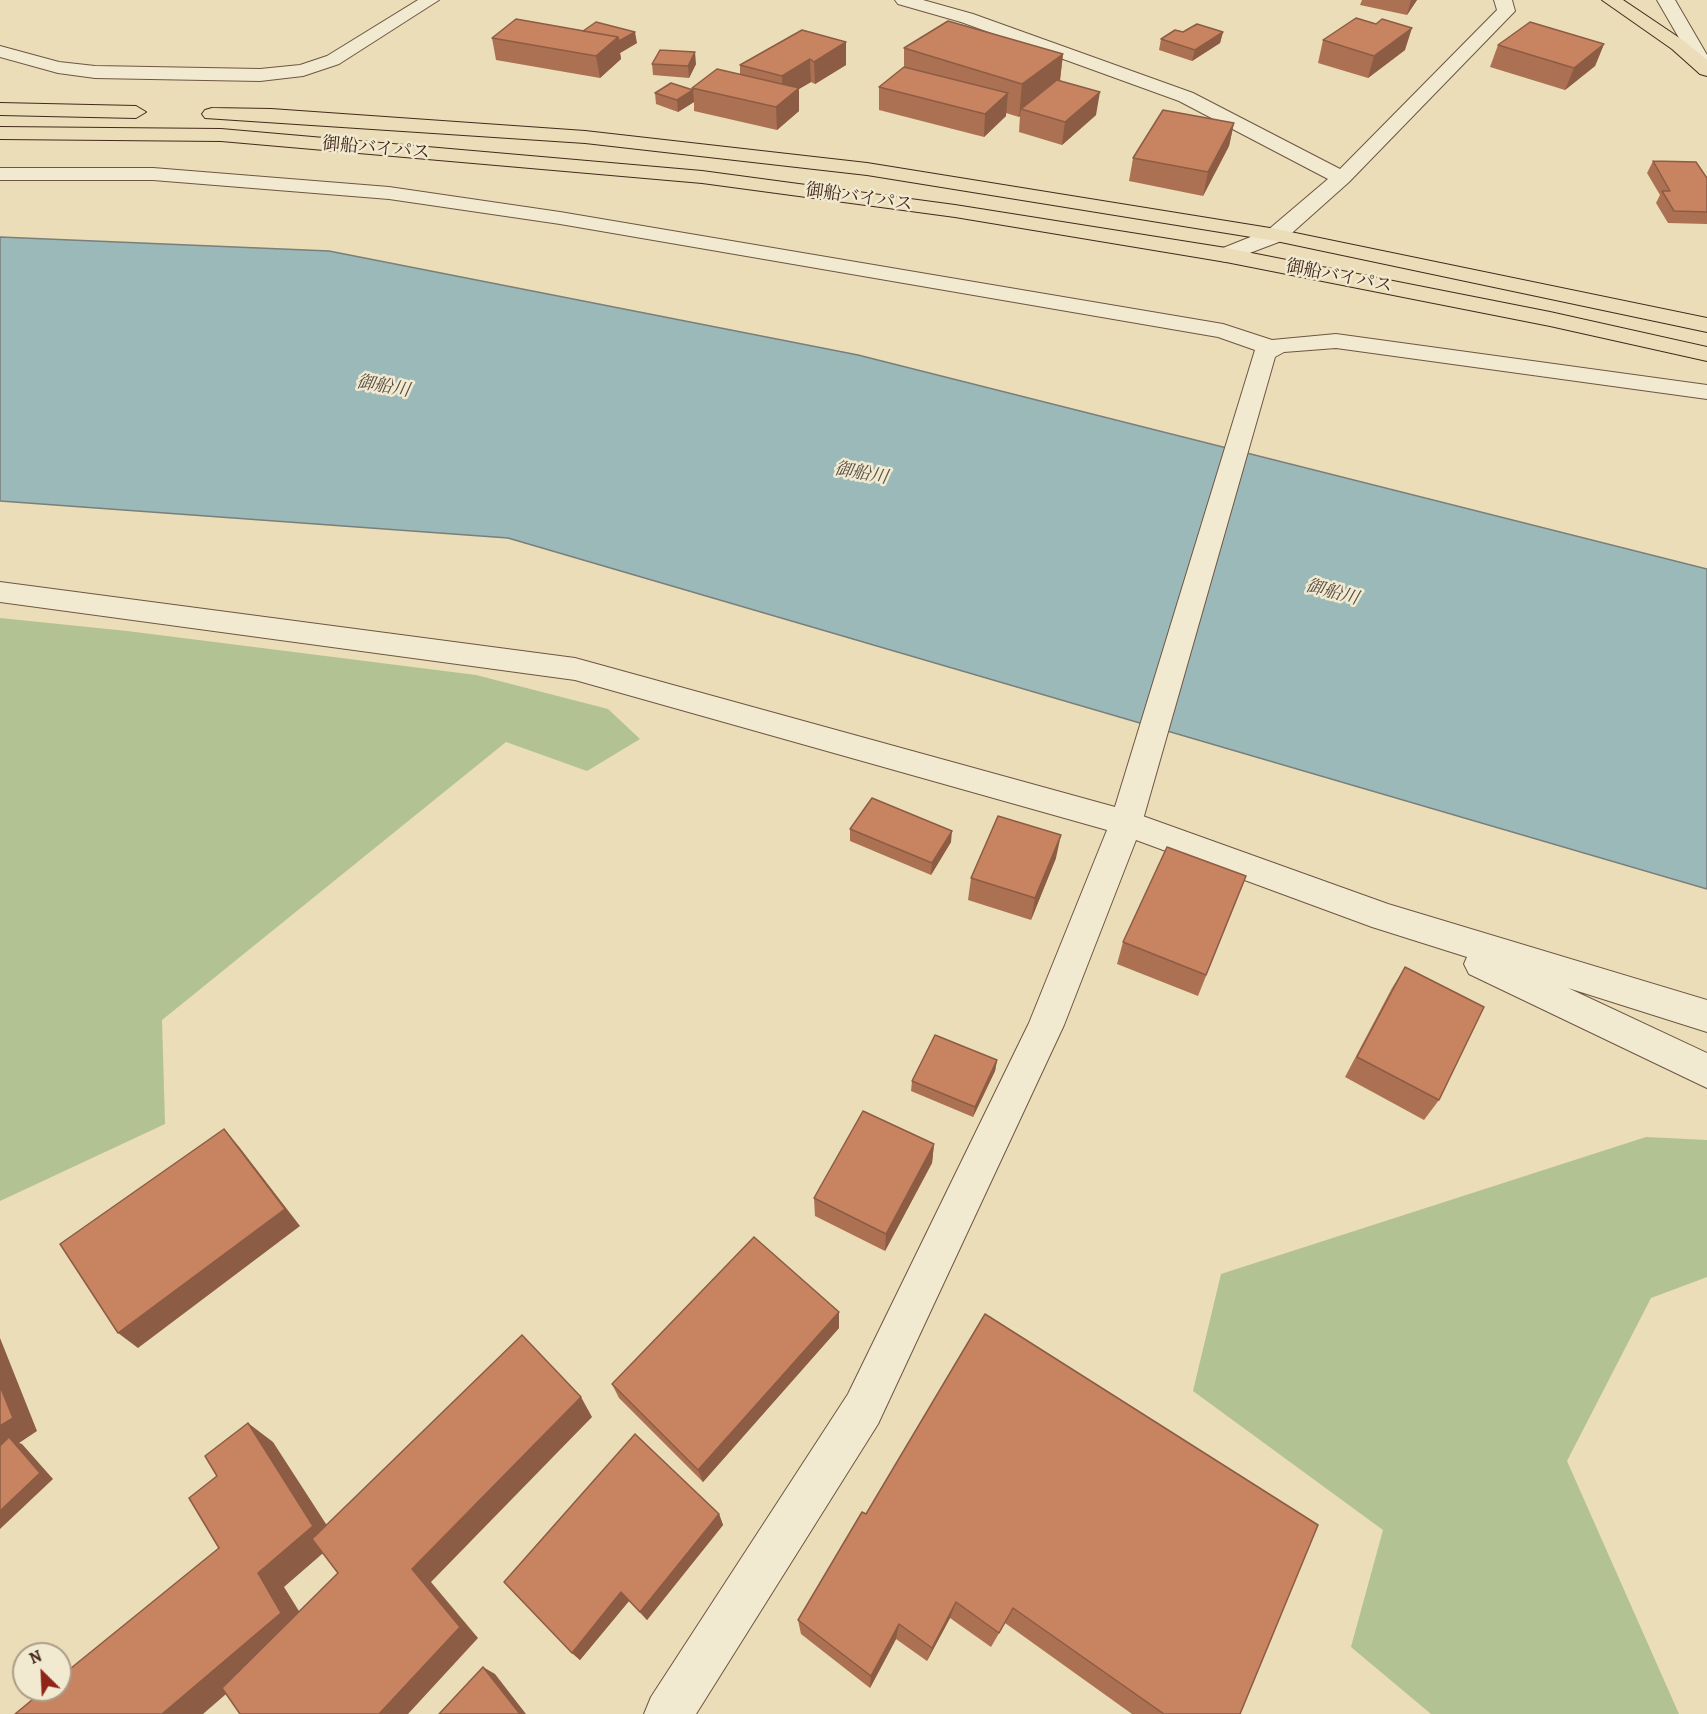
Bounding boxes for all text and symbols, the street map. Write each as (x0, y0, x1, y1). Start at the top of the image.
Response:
street label: 御船バイパス (321, 134, 431, 164)
street label: 御船バイパス (804, 180, 914, 216)
street label: 御船バイパス (1284, 256, 1394, 298)
water label: 御船川 (355, 372, 411, 402)
water label: 御船川 (833, 459, 889, 489)
water label: 御船川 (1303, 576, 1361, 610)
north arrow (12, 1642, 72, 1702)
text: N (26, 1645, 45, 1670)

